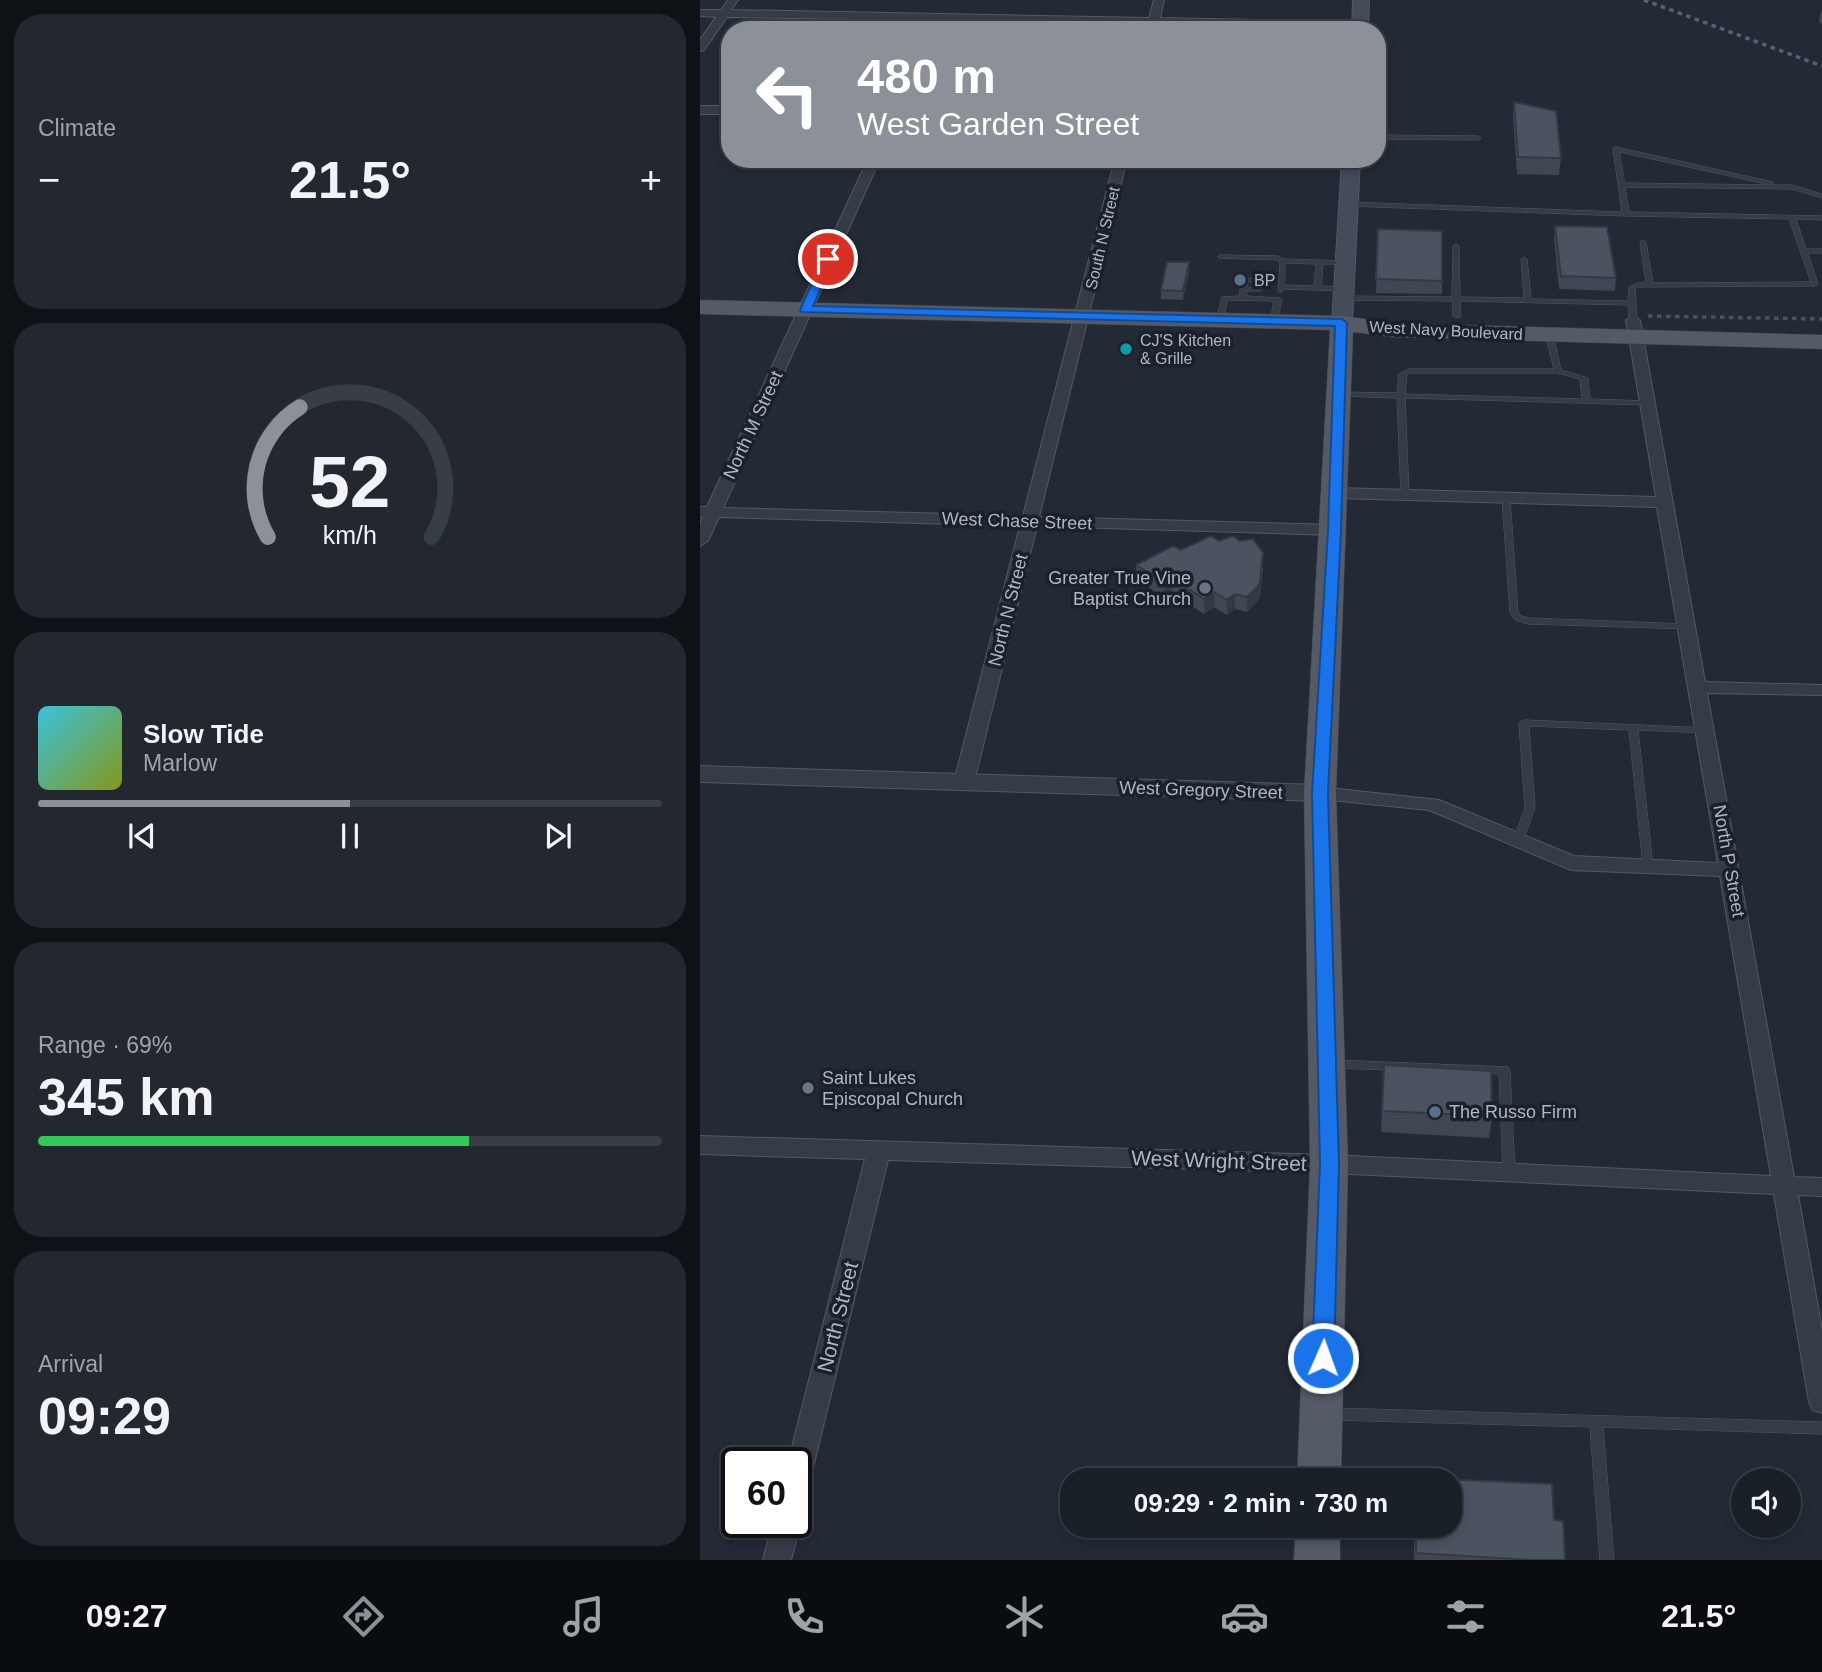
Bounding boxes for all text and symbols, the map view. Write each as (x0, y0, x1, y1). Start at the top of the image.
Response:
icon: left (742, 49, 833, 140)
text: 480 m (857, 49, 996, 103)
text: West Garden Street (857, 106, 1139, 142)
text: Climate (38, 115, 116, 141)
text: 21.5° (289, 151, 411, 209)
text: − (38, 159, 60, 201)
text: + (640, 159, 662, 201)
street label: South N Street (1082, 185, 1123, 291)
pin (798, 229, 858, 289)
icon: arrive (809, 240, 847, 278)
marker: BP (1232, 272, 1248, 288)
place label: BP (1254, 272, 1275, 289)
street label: West Navy Boulevard (1369, 318, 1523, 343)
place label: CJ'S Kitchen & Grille (1140, 332, 1231, 367)
marker: CJ'S Kitchen & Grille (1118, 341, 1134, 357)
street label: North M Street (719, 368, 787, 482)
text: 52 (310, 441, 390, 522)
street label: West Chase Street (941, 508, 1093, 534)
text: km/h (323, 521, 377, 549)
street label: North N Street (984, 552, 1032, 668)
place label: Greater True Vine Baptist Church (1048, 568, 1191, 609)
marker: Greater True Vine Baptist Church (1197, 580, 1213, 596)
text: Slow Tide (143, 719, 264, 749)
text: Marlow (143, 750, 217, 776)
street label: West Gregory Street (1119, 777, 1283, 803)
street label: North P Street (1709, 803, 1749, 919)
icon: previous (123, 817, 161, 855)
icon: pause (331, 817, 369, 855)
icon: next (539, 817, 577, 855)
text: Range · 69% (38, 1032, 172, 1058)
text: 345 km (38, 1068, 214, 1126)
place label: Saint Lukes Episcopal Church (822, 1068, 963, 1109)
marker: Saint Lukes Episcopal Church (800, 1080, 816, 1096)
place label: The Russo Firm (1449, 1102, 1577, 1122)
marker: The Russo Firm (1427, 1104, 1443, 1120)
street label: West Wright Street (1131, 1146, 1307, 1175)
street label: North Street (813, 1259, 862, 1375)
position arrow (1286, 1321, 1360, 1395)
text: Arrival (38, 1351, 103, 1377)
text: 09:29 (38, 1387, 171, 1445)
speed limit sign: 60 (721, 1447, 812, 1538)
map controls (1731, 1468, 1801, 1538)
button: sound (1731, 1468, 1801, 1538)
text: 09:29 · 2 min · 730 m (1134, 1488, 1388, 1518)
icon: directions (339, 1592, 388, 1641)
icon: music (559, 1592, 608, 1641)
icon: phone (780, 1592, 829, 1641)
icon: climate (1000, 1592, 1049, 1641)
icon: car (1220, 1592, 1269, 1641)
icon: filters (1441, 1592, 1490, 1641)
text: 09:27 (86, 1598, 168, 1634)
text: 21.5° (1661, 1598, 1736, 1634)

